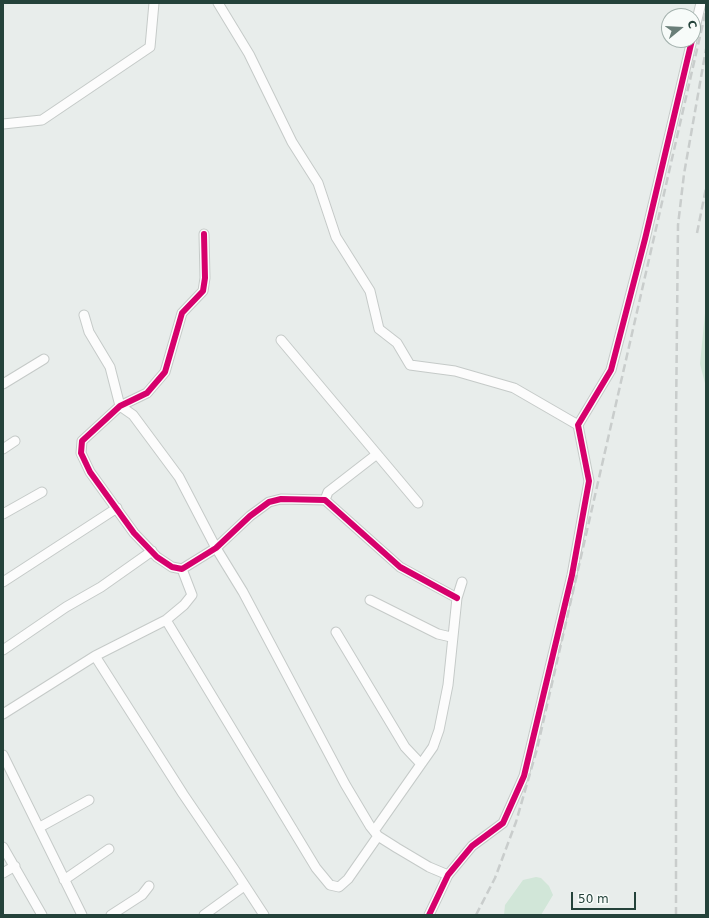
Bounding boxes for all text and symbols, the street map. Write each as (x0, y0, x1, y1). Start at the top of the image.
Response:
north arrow (661, 8, 701, 48)
text: С (685, 19, 699, 30)
scale bar (573, 884, 638, 910)
text: 50 m (578, 892, 609, 906)

